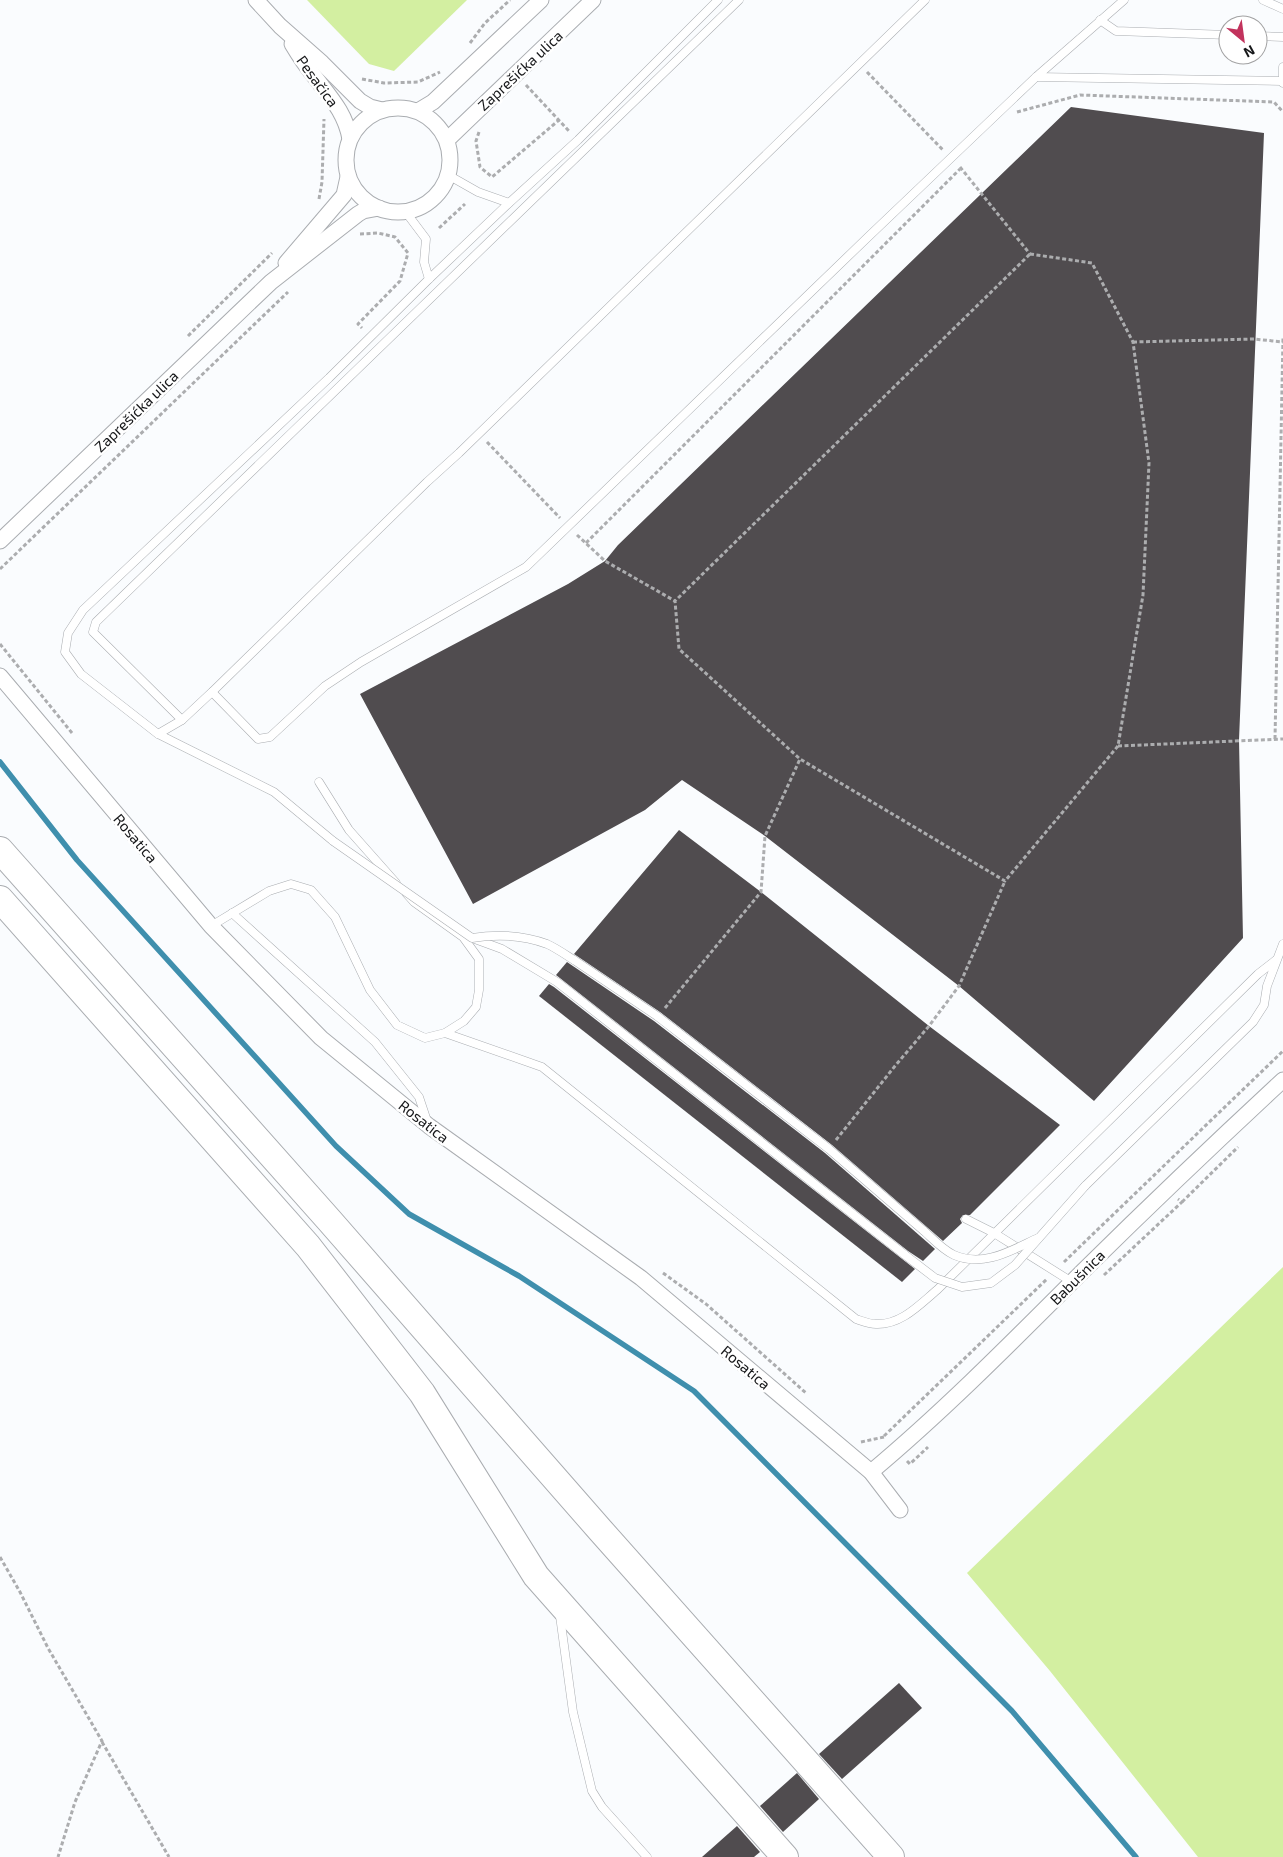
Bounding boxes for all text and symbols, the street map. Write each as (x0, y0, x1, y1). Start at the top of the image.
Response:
north arrow (1218, 15, 1268, 65)
street label: Zaprešićka ulica (474, 26, 566, 114)
text: N (1241, 42, 1258, 62)
street label: Pesačica (293, 52, 343, 110)
street label: Zaprešićka ulica (90, 366, 182, 456)
street label: Rosatica (110, 810, 162, 866)
street label: Rosatica (395, 1096, 453, 1146)
street label: Babušnica (1046, 1246, 1108, 1308)
street label: Rosatica (718, 1341, 774, 1393)

